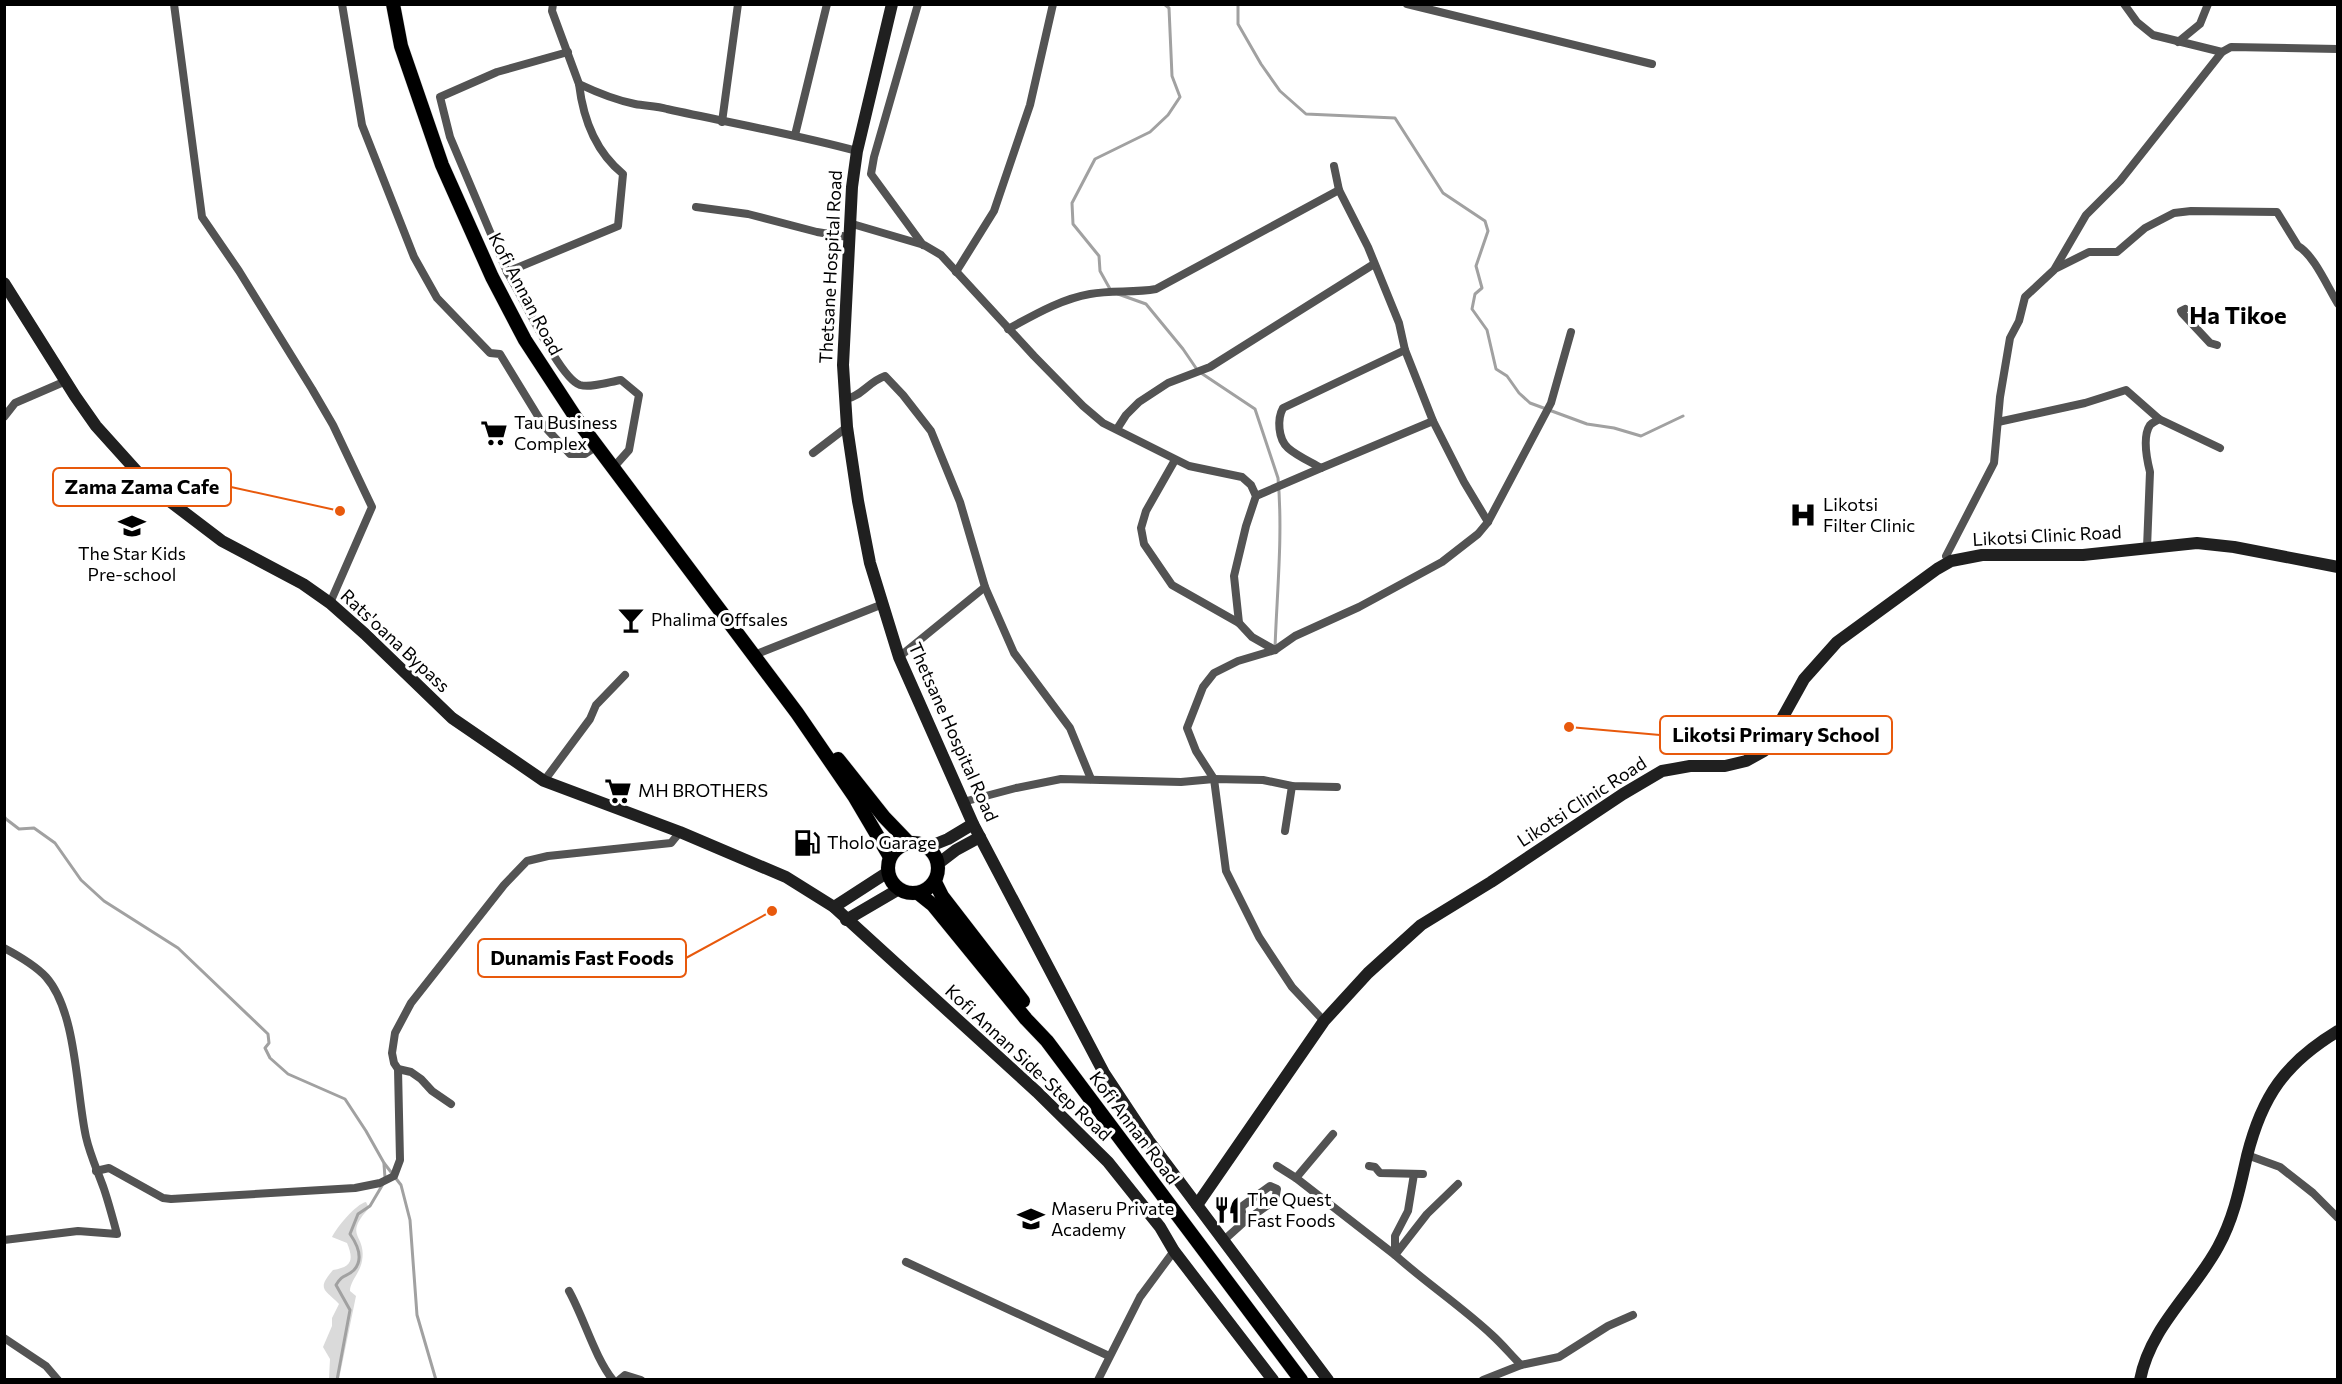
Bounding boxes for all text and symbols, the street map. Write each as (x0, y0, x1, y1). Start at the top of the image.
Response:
street label: Thetsane Hospital Road (814, 170, 846, 364)
street label: Kofi Annan Road (484, 229, 567, 359)
district label: Ha Tikoe (2189, 300, 2287, 329)
place label: Tau Business Complex (514, 411, 618, 454)
supermarket icon: Tau Business Complex (479, 418, 509, 448)
callout: Zama Zama Cafe (53, 468, 231, 506)
text: Zama Zama Cafe (65, 474, 219, 498)
place label: Likotsi Filter Clinic (1823, 493, 1915, 536)
hospital icon: Likotsi Filter Clinic (1788, 500, 1818, 530)
school or university icon: The Star Kids Pre-school (117, 511, 147, 541)
street label: Likotsi Clinic Road (1972, 520, 2122, 550)
place label: The Star Kids Pre-school (78, 542, 186, 585)
street label: Rats'oana Bypass (337, 584, 455, 696)
bar icon: Phalima Offsales (616, 605, 646, 635)
place label: Phalima Offsales (651, 608, 788, 630)
street label: Thetsane Hospital Road (904, 639, 1003, 825)
callout: Likotsi Primary School (1660, 716, 1892, 754)
text: Likotsi Primary School (1672, 722, 1880, 746)
street label: Likotsi Clinic Road (1513, 751, 1650, 851)
supermarket icon: MH BROTHERS (603, 776, 633, 806)
place label: MH BROTHERS (638, 779, 768, 801)
fuel station icon: Tholo Garage (792, 828, 822, 858)
place label: Tholo Garage (827, 831, 937, 853)
callout: Dunamis Fast Foods (478, 939, 686, 977)
text: Dunamis Fast Foods (490, 945, 674, 969)
street label: Kofi Annan Side-Step Road (941, 979, 1116, 1145)
street label: Kofi Annan Road (1085, 1067, 1184, 1188)
place label: The Quest Fast Foods (1247, 1188, 1335, 1231)
restaurant icon: The Quest Fast Foods (1212, 1195, 1242, 1225)
place label: Maseru Private Academy (1051, 1197, 1174, 1240)
school or university icon: Maseru Private Academy (1016, 1204, 1046, 1234)

